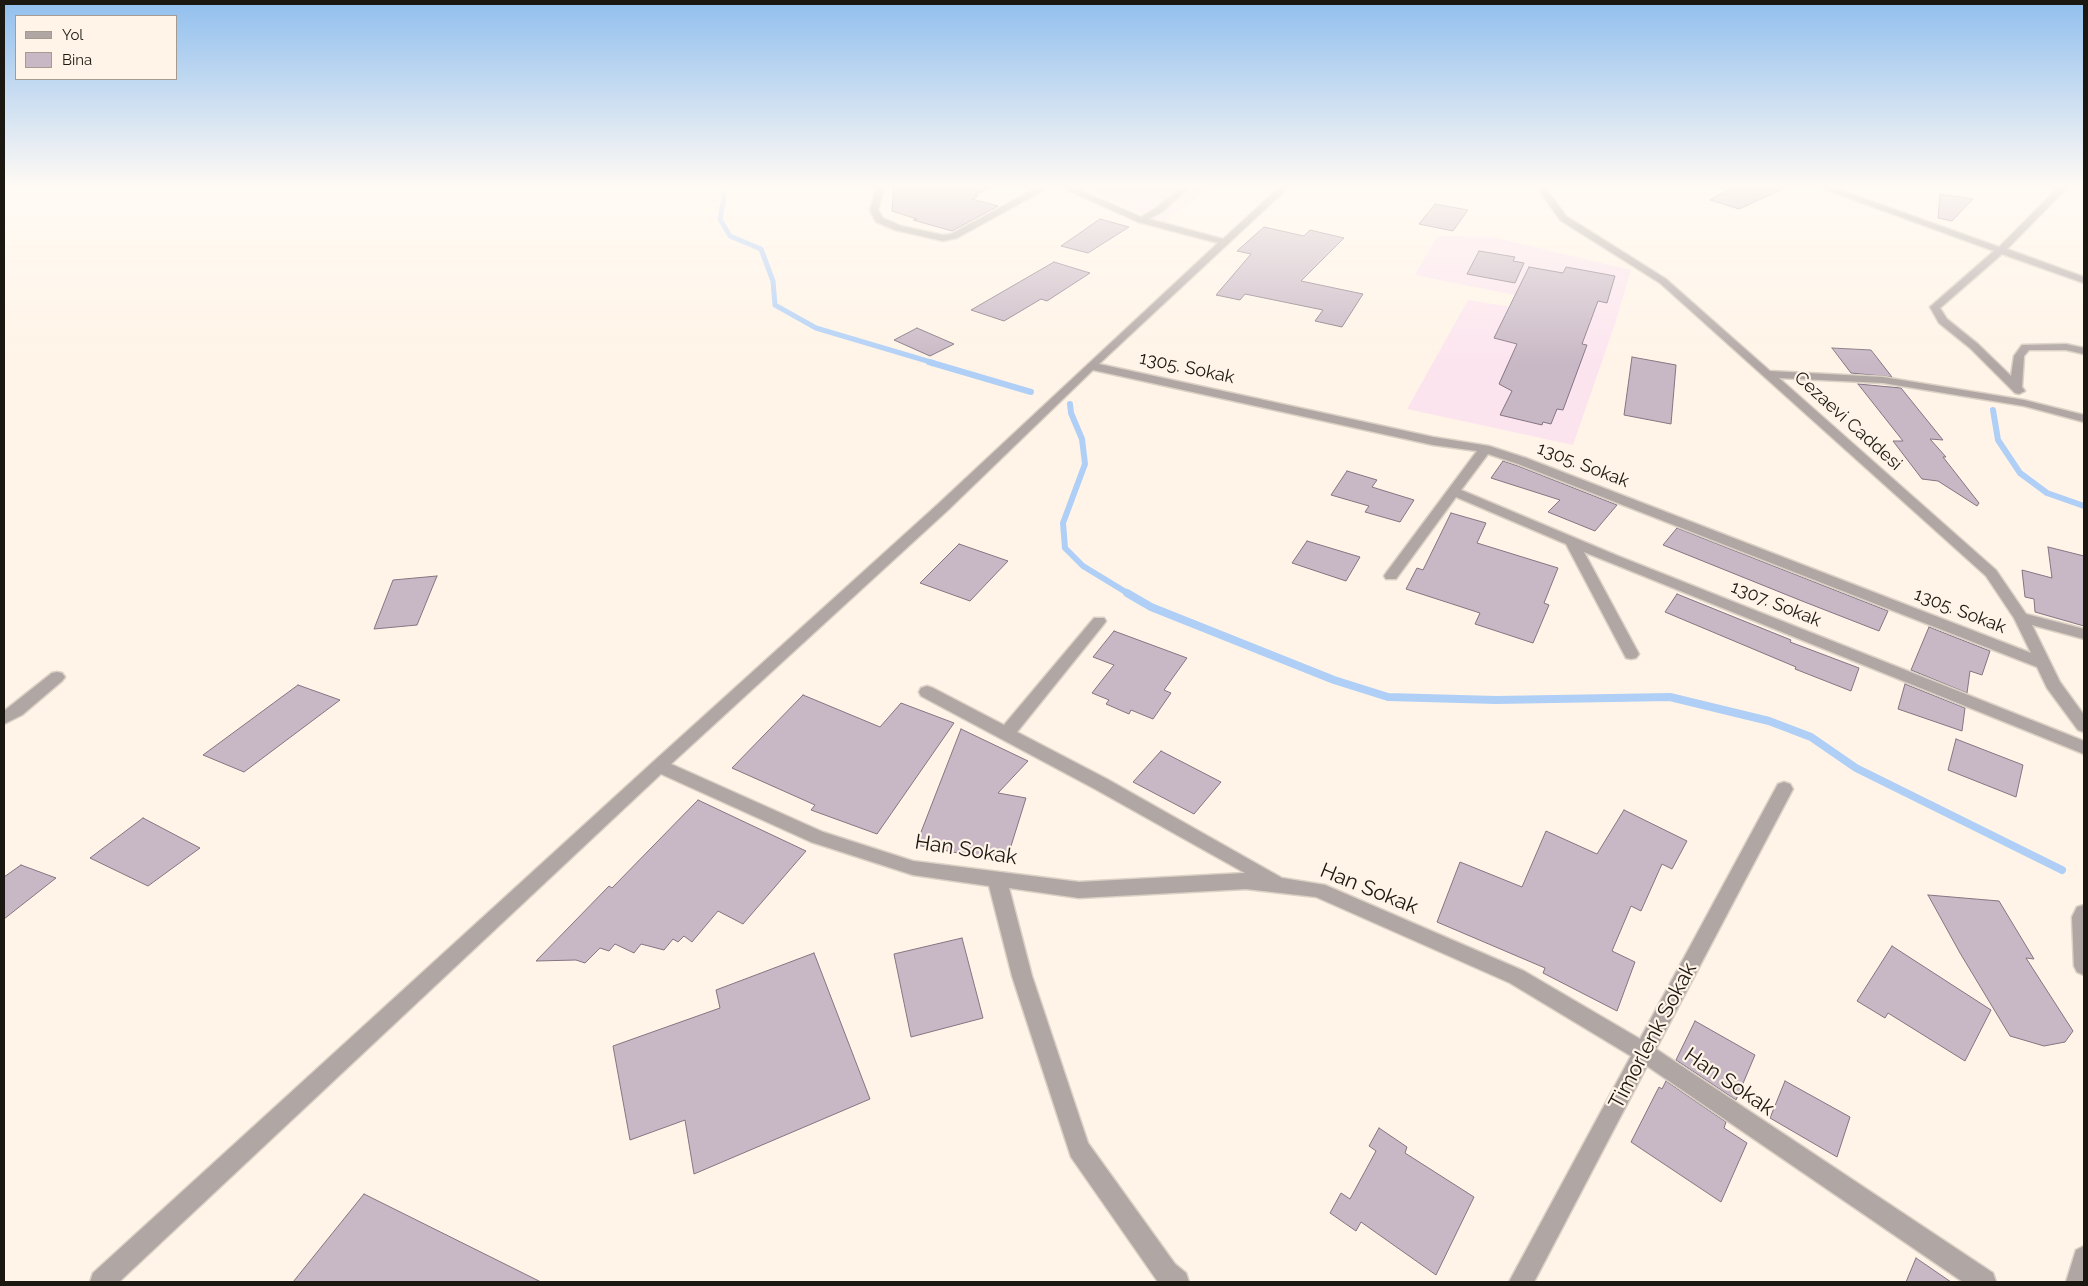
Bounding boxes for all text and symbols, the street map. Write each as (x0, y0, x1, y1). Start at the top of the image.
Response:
legend (15, 15, 178, 80)
text: Yol (62, 26, 83, 44)
text: Bina (62, 51, 92, 69)
street label: 1305. Sokak (1137, 347, 1237, 389)
street label: Cezaevi Caddesi (1790, 367, 1906, 475)
street label: 1305. Sokak (1534, 438, 1632, 492)
street label: 1307. Sokak (1728, 576, 1824, 632)
street label: 1305. Sokak (1911, 584, 2009, 638)
street label: Han Sokak (913, 829, 1019, 871)
street label: Han Sokak (1316, 858, 1422, 920)
street label: Timorlenk Sokak (1604, 958, 1702, 1114)
street label: Han Sokak (1679, 1043, 1779, 1121)

